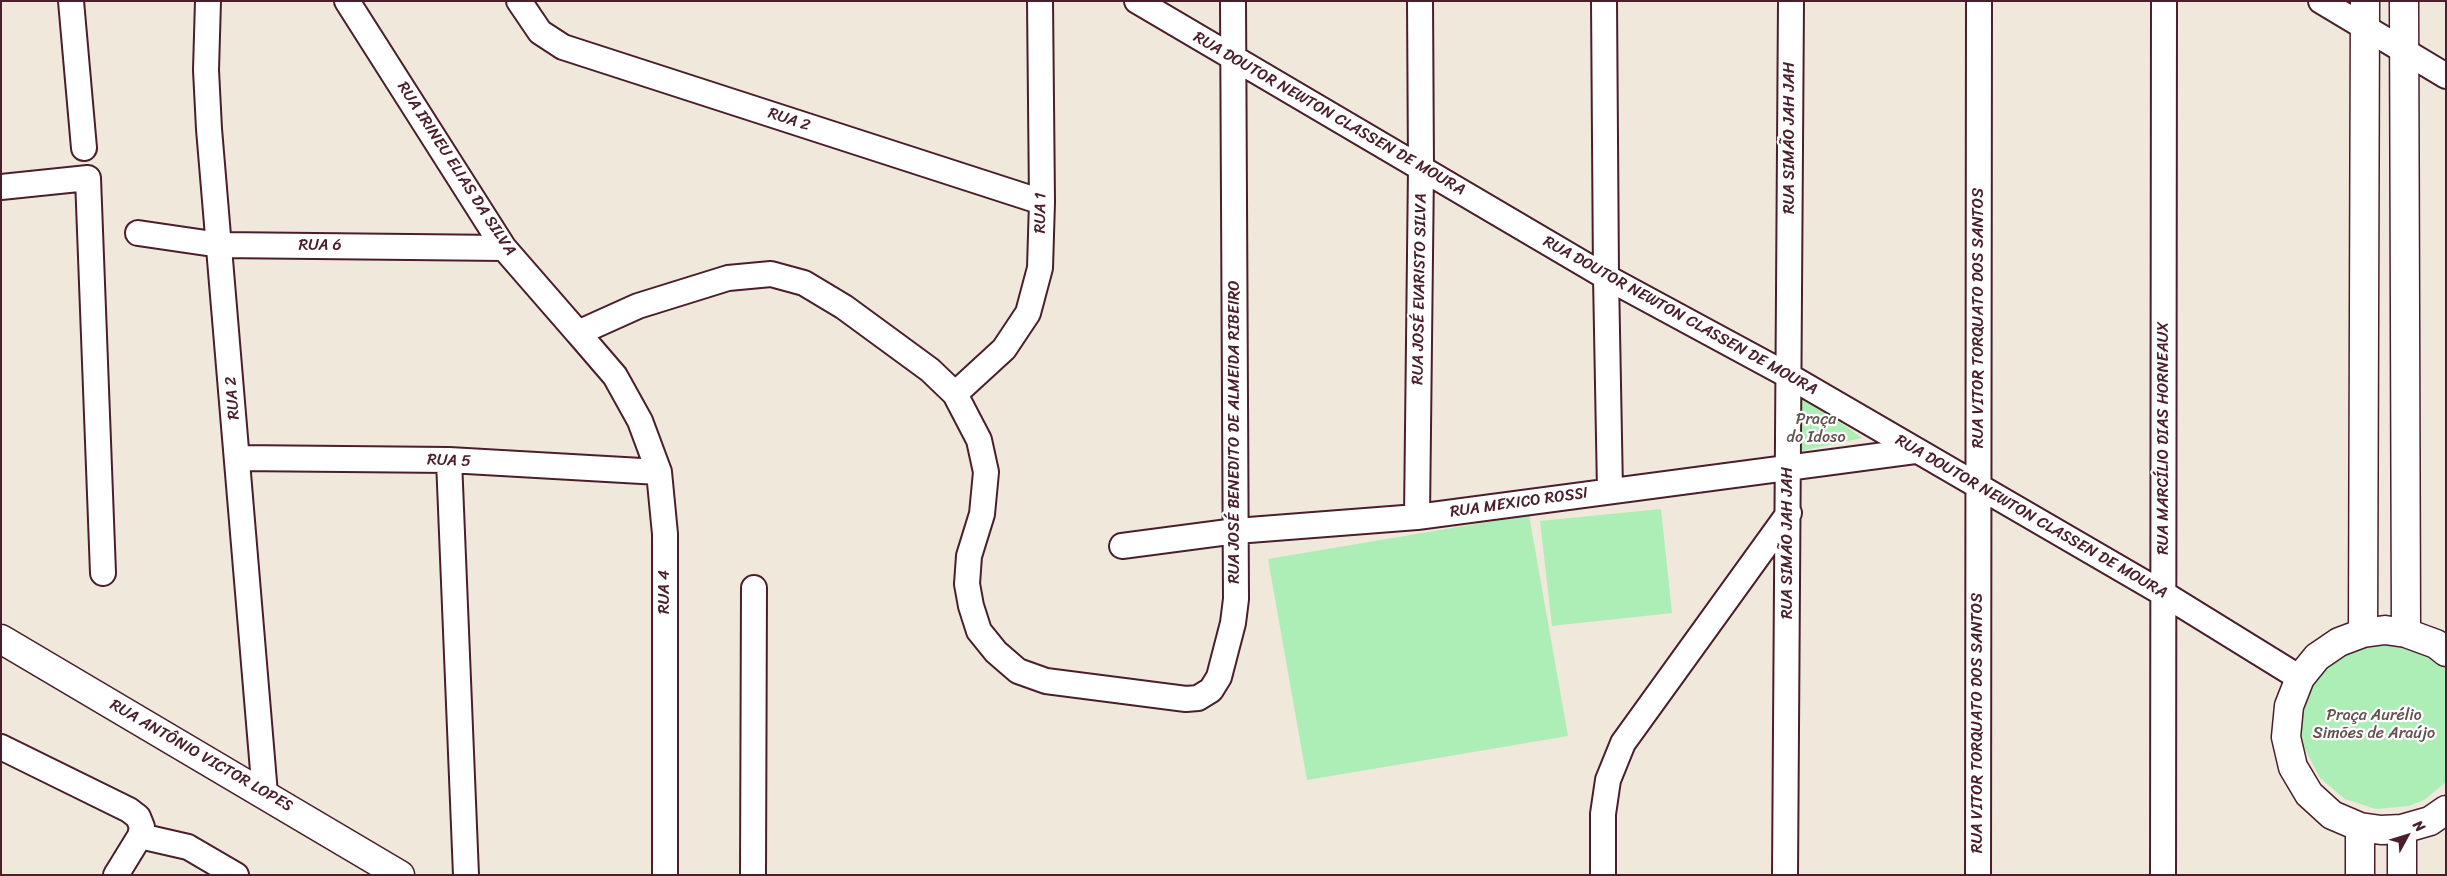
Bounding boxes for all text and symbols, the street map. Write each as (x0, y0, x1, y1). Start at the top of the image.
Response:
street label: RUA DOUTOR NEWTON CLASSEN DE MOURA (1190, 28, 1468, 200)
street label: RUA SIMÃO JAH JAH (1780, 62, 1800, 214)
street label: RUA IRINEU ELIAS DA SILVA (392, 78, 520, 260)
street label: RUA 2 (765, 104, 813, 136)
street label: RUA VITOR TORQUATO DOS SANTOS (1969, 188, 1989, 448)
street label: RUA 1 (1031, 192, 1051, 234)
street label: RUA JOSÉ EVARISTO SILVA (1409, 193, 1431, 385)
street label: RUA DOUTOR NEWTON CLASSEN DE MOURA (1540, 232, 1820, 400)
street label: RUA 6 (298, 236, 342, 256)
street label: RUA JOSÉ BENEDITO DE ALMEIDA RIBEIRO (1225, 280, 1245, 584)
street label: RUA MARCÍLIO DIAS HORNEAUX (2154, 321, 2174, 555)
street label: RUA 2 (222, 376, 244, 420)
park label: Praça do Idoso (1786, 410, 1846, 448)
street label: RUA DOUTOR NEWTON CLASSEN DE MOURA (1892, 431, 2170, 603)
street label: RUA 5 (427, 451, 471, 471)
street label: RUA SIMÃO JAH JAH (1778, 467, 1798, 619)
street label: RUA MEXICO ROSSI (1449, 484, 1589, 522)
street label: RUA 4 (655, 570, 675, 614)
street label: RUA VITOR TORQUATO DOS SANTOS (1968, 593, 1988, 853)
street label: RUA ANTÔNIO VICTOR LOPES (106, 696, 296, 816)
park label: Praça Aurélio Simões de Araújo (2313, 706, 2435, 744)
north arrow (2382, 811, 2432, 861)
text: N (2406, 815, 2432, 838)

